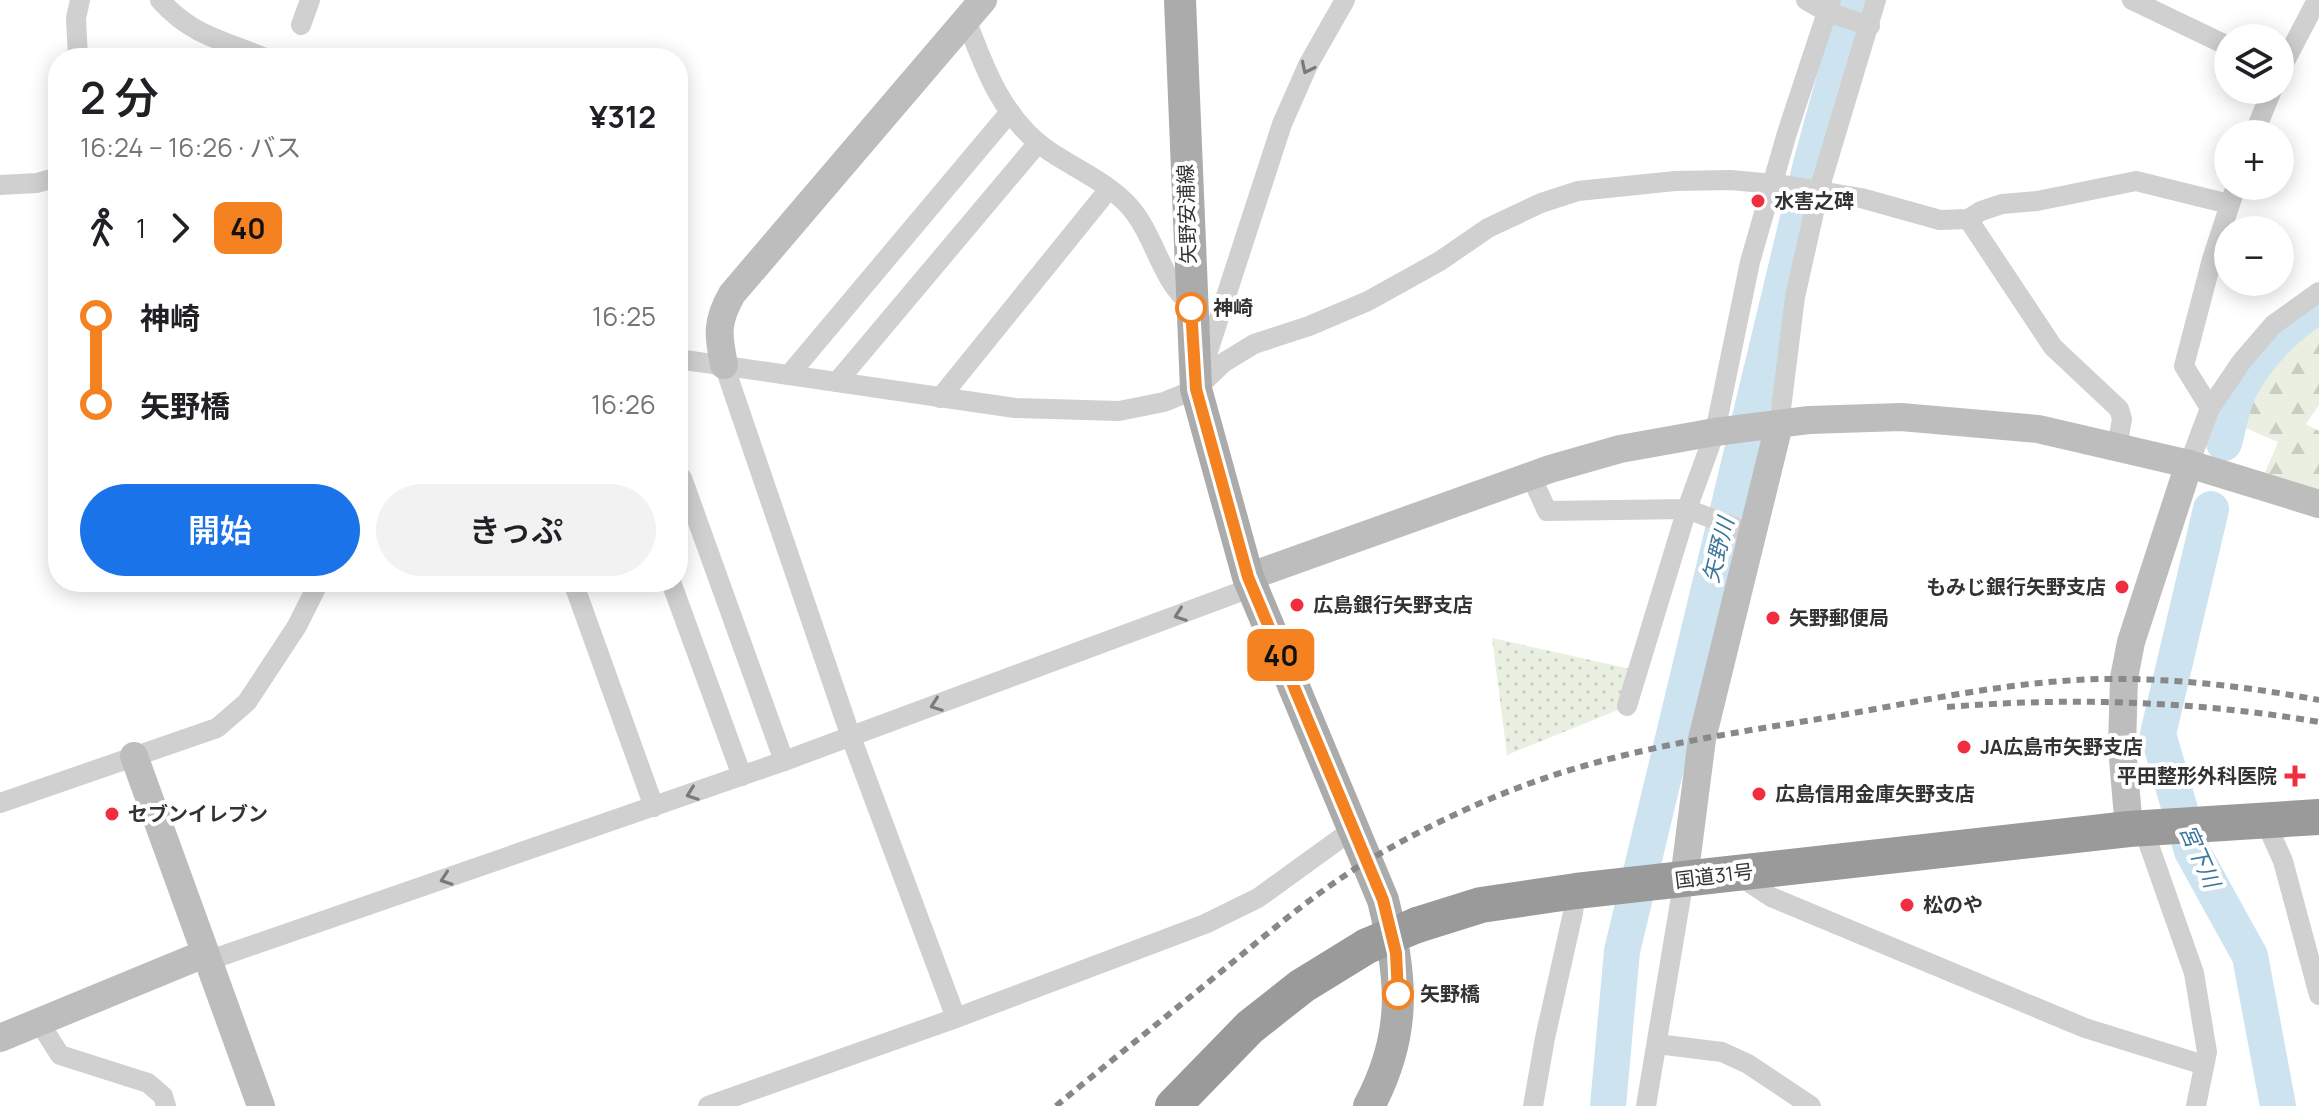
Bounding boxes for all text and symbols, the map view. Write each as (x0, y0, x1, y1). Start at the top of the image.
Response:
map controls (2214, 24, 2294, 296)
button: layers (2214, 24, 2294, 104)
one-way arrow (1302, 60, 1317, 75)
text: 2 分 (80, 67, 159, 127)
text: ¥312 (589, 96, 656, 137)
button: + (2214, 120, 2294, 200)
text: 16:24 – 16:26 · バス (80, 129, 301, 165)
street label: 矢野安浦線 (1171, 164, 1202, 264)
place label: 水害之碑 (1774, 187, 1854, 214)
marker: 水害之碑 (1749, 192, 1767, 210)
icon: walk (80, 206, 124, 250)
icon: forward (158, 206, 202, 250)
text: 40 (230, 209, 266, 247)
text: 1 (136, 210, 146, 246)
button: − (2214, 216, 2294, 296)
marker: 神崎 (1176, 293, 1206, 323)
place label: 神崎 (1213, 294, 1253, 321)
text: 神崎 (140, 297, 200, 338)
text: 16:25 (592, 298, 656, 334)
text: 矢野橋 (140, 385, 230, 426)
text: 16:26 (591, 386, 656, 422)
button: 開始 (80, 484, 360, 576)
button: きっぷ (376, 484, 656, 576)
water label: 矢野川 (1695, 512, 1741, 586)
place label: もみじ銀行矢野支店 (1926, 573, 2106, 600)
marker: もみじ銀行矢野支店 (2113, 578, 2131, 596)
place label: 広島銀行矢野支店 (1313, 591, 1473, 618)
marker: 広島銀行矢野支店 (1288, 596, 1306, 614)
place label: 矢野郵便局 (1789, 604, 1889, 631)
one-way arrow (1173, 605, 1187, 621)
marker: 矢野郵便局 (1764, 609, 1782, 627)
line badge: 40 (1245, 629, 1317, 681)
text: 40 (1263, 636, 1299, 674)
one-way arrow (930, 696, 944, 712)
place label: JA広島市矢野支店 (1980, 733, 2143, 760)
marker: JA広島市矢野支店 (1955, 738, 1973, 756)
place label: 平田整形外科医院 (2117, 762, 2277, 789)
marker: 平田整形外科医院 (2284, 765, 2306, 787)
place label: 広島信用金庫矢野支店 (1775, 780, 1975, 807)
one-way arrow (685, 784, 699, 801)
marker: 広島信用金庫矢野支店 (1750, 785, 1768, 803)
place label: セブンイレブン (128, 800, 268, 827)
marker: セブンイレブン (103, 805, 121, 823)
water label: 宮下川 (2173, 820, 2228, 894)
street label: 国道31号 (1673, 857, 1755, 894)
one-way arrow (440, 869, 454, 885)
place label: 松のや (1923, 891, 1983, 918)
marker: 松のや (1898, 896, 1916, 914)
marker: 矢野橋 (1383, 979, 1413, 1009)
place label: 矢野橋 (1420, 980, 1480, 1007)

